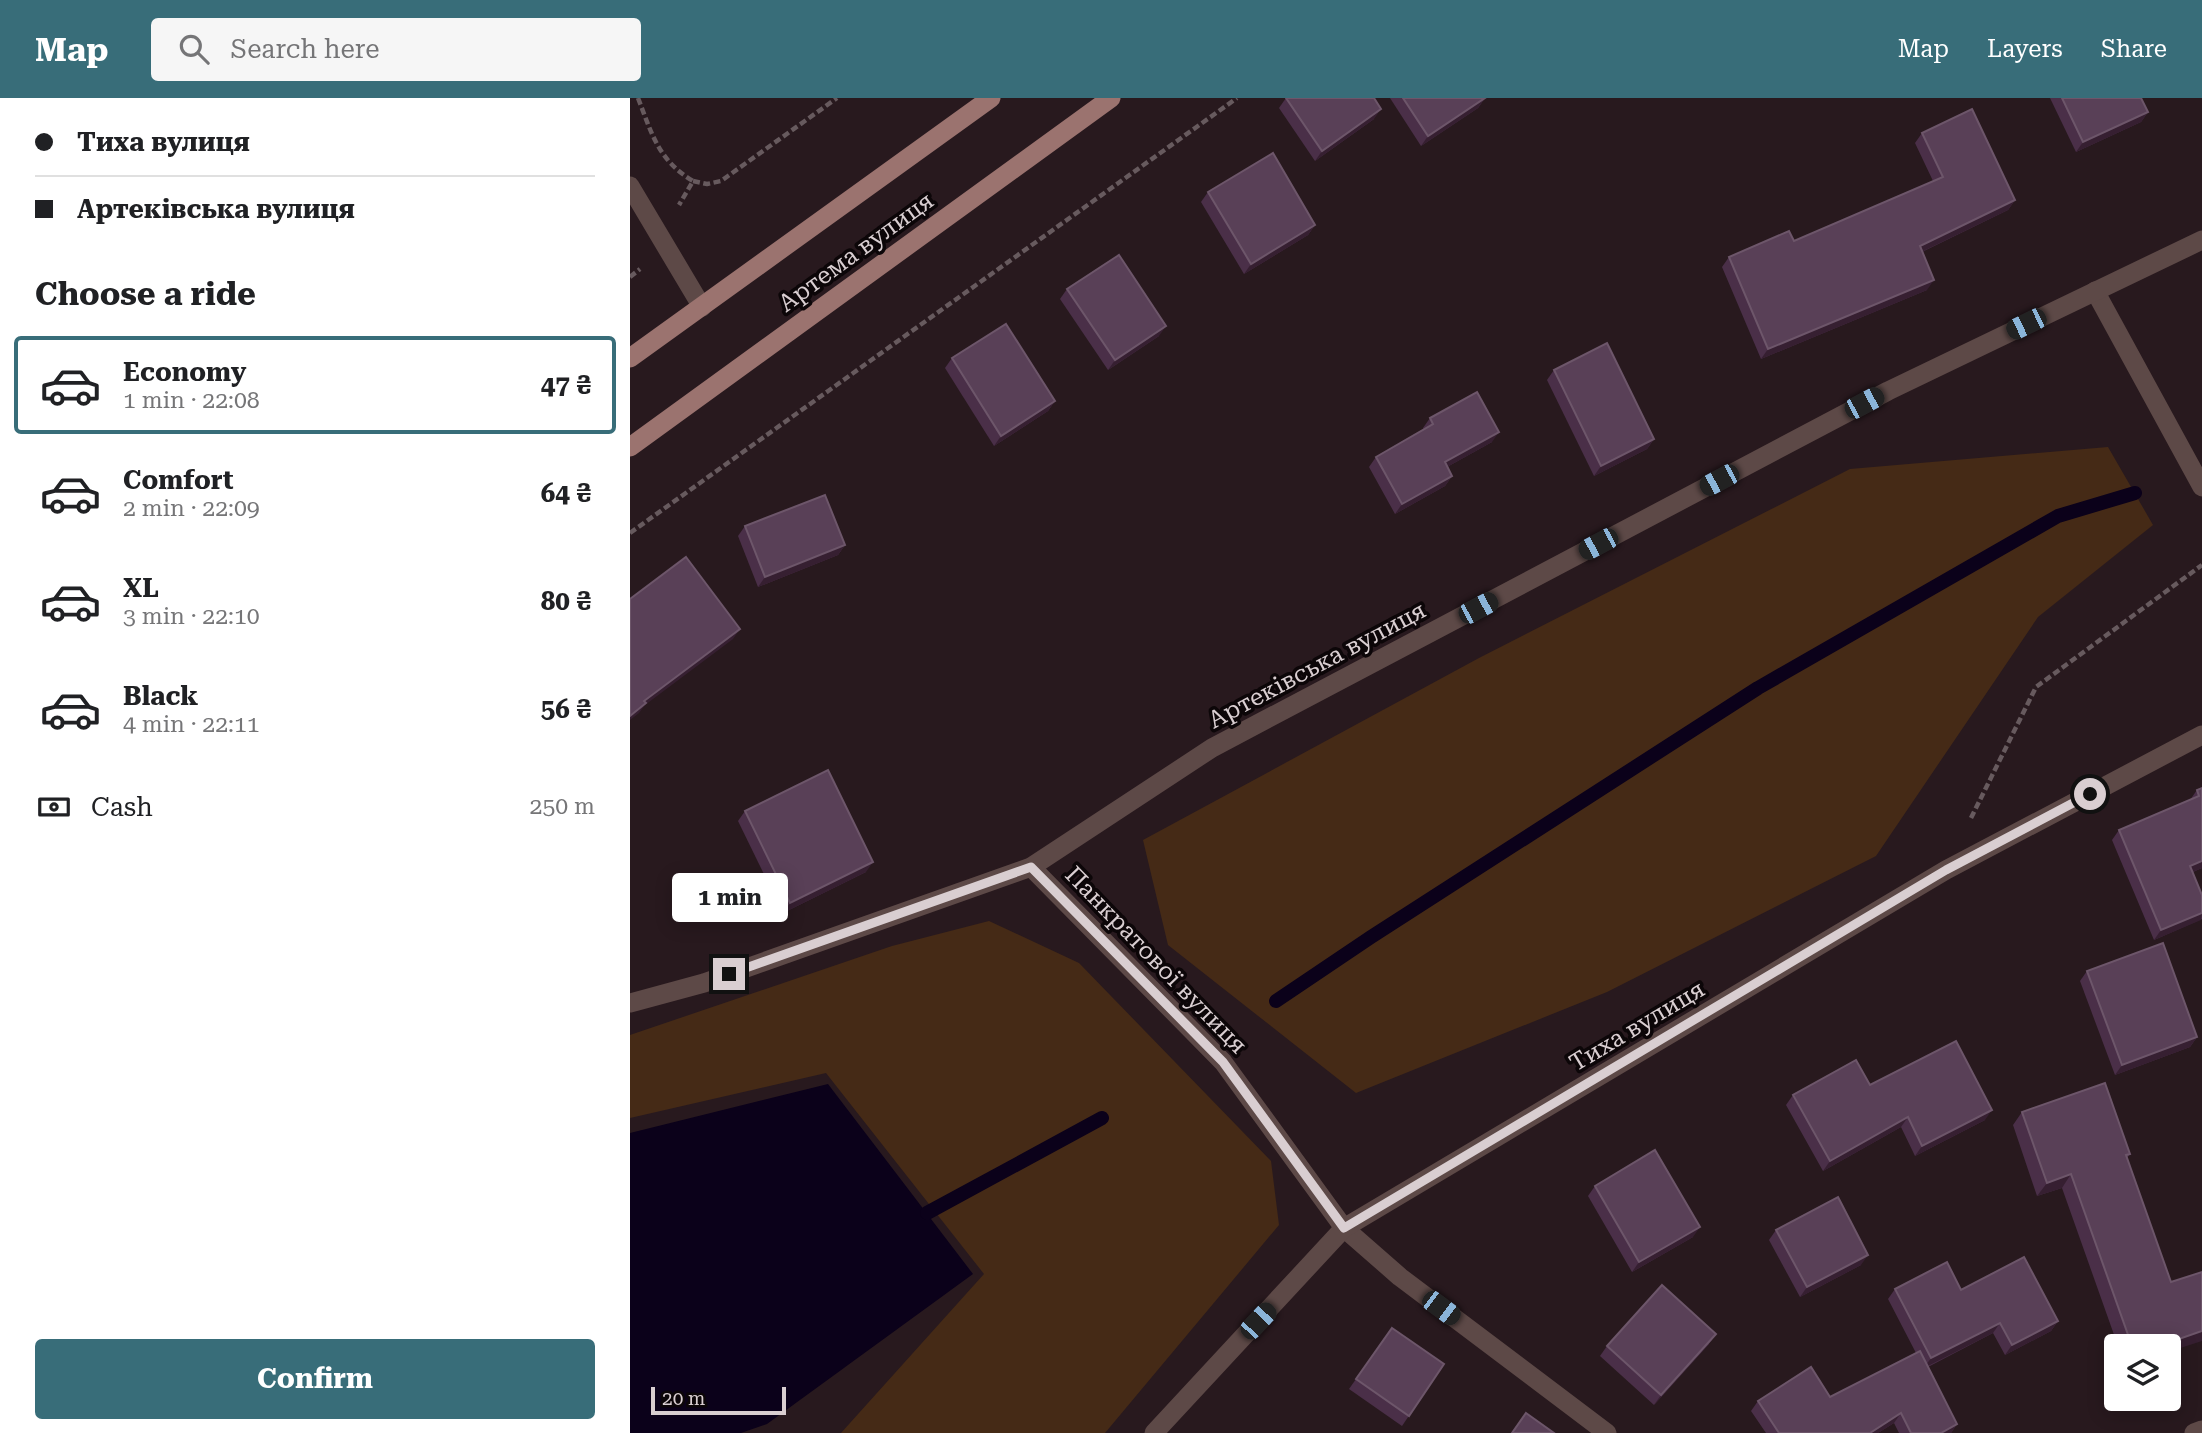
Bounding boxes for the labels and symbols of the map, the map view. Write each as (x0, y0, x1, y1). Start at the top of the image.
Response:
street label: Артема вулиця (773, 186, 939, 318)
car (2003, 305, 2050, 343)
car (1841, 384, 1888, 422)
car (1696, 461, 1743, 499)
car (1575, 525, 1622, 563)
car (1455, 589, 1502, 627)
street label: Артеківська вулиця (1203, 596, 1431, 734)
route start (2074, 778, 2106, 810)
street label: Панкратової вулиця (1059, 861, 1253, 1059)
callout: 1 min (671, 872, 787, 922)
route end (713, 958, 745, 990)
street label: Тиха вулиця (1564, 975, 1710, 1077)
car (1418, 1287, 1465, 1329)
car (1236, 1298, 1281, 1344)
scale bar (651, 1384, 786, 1416)

